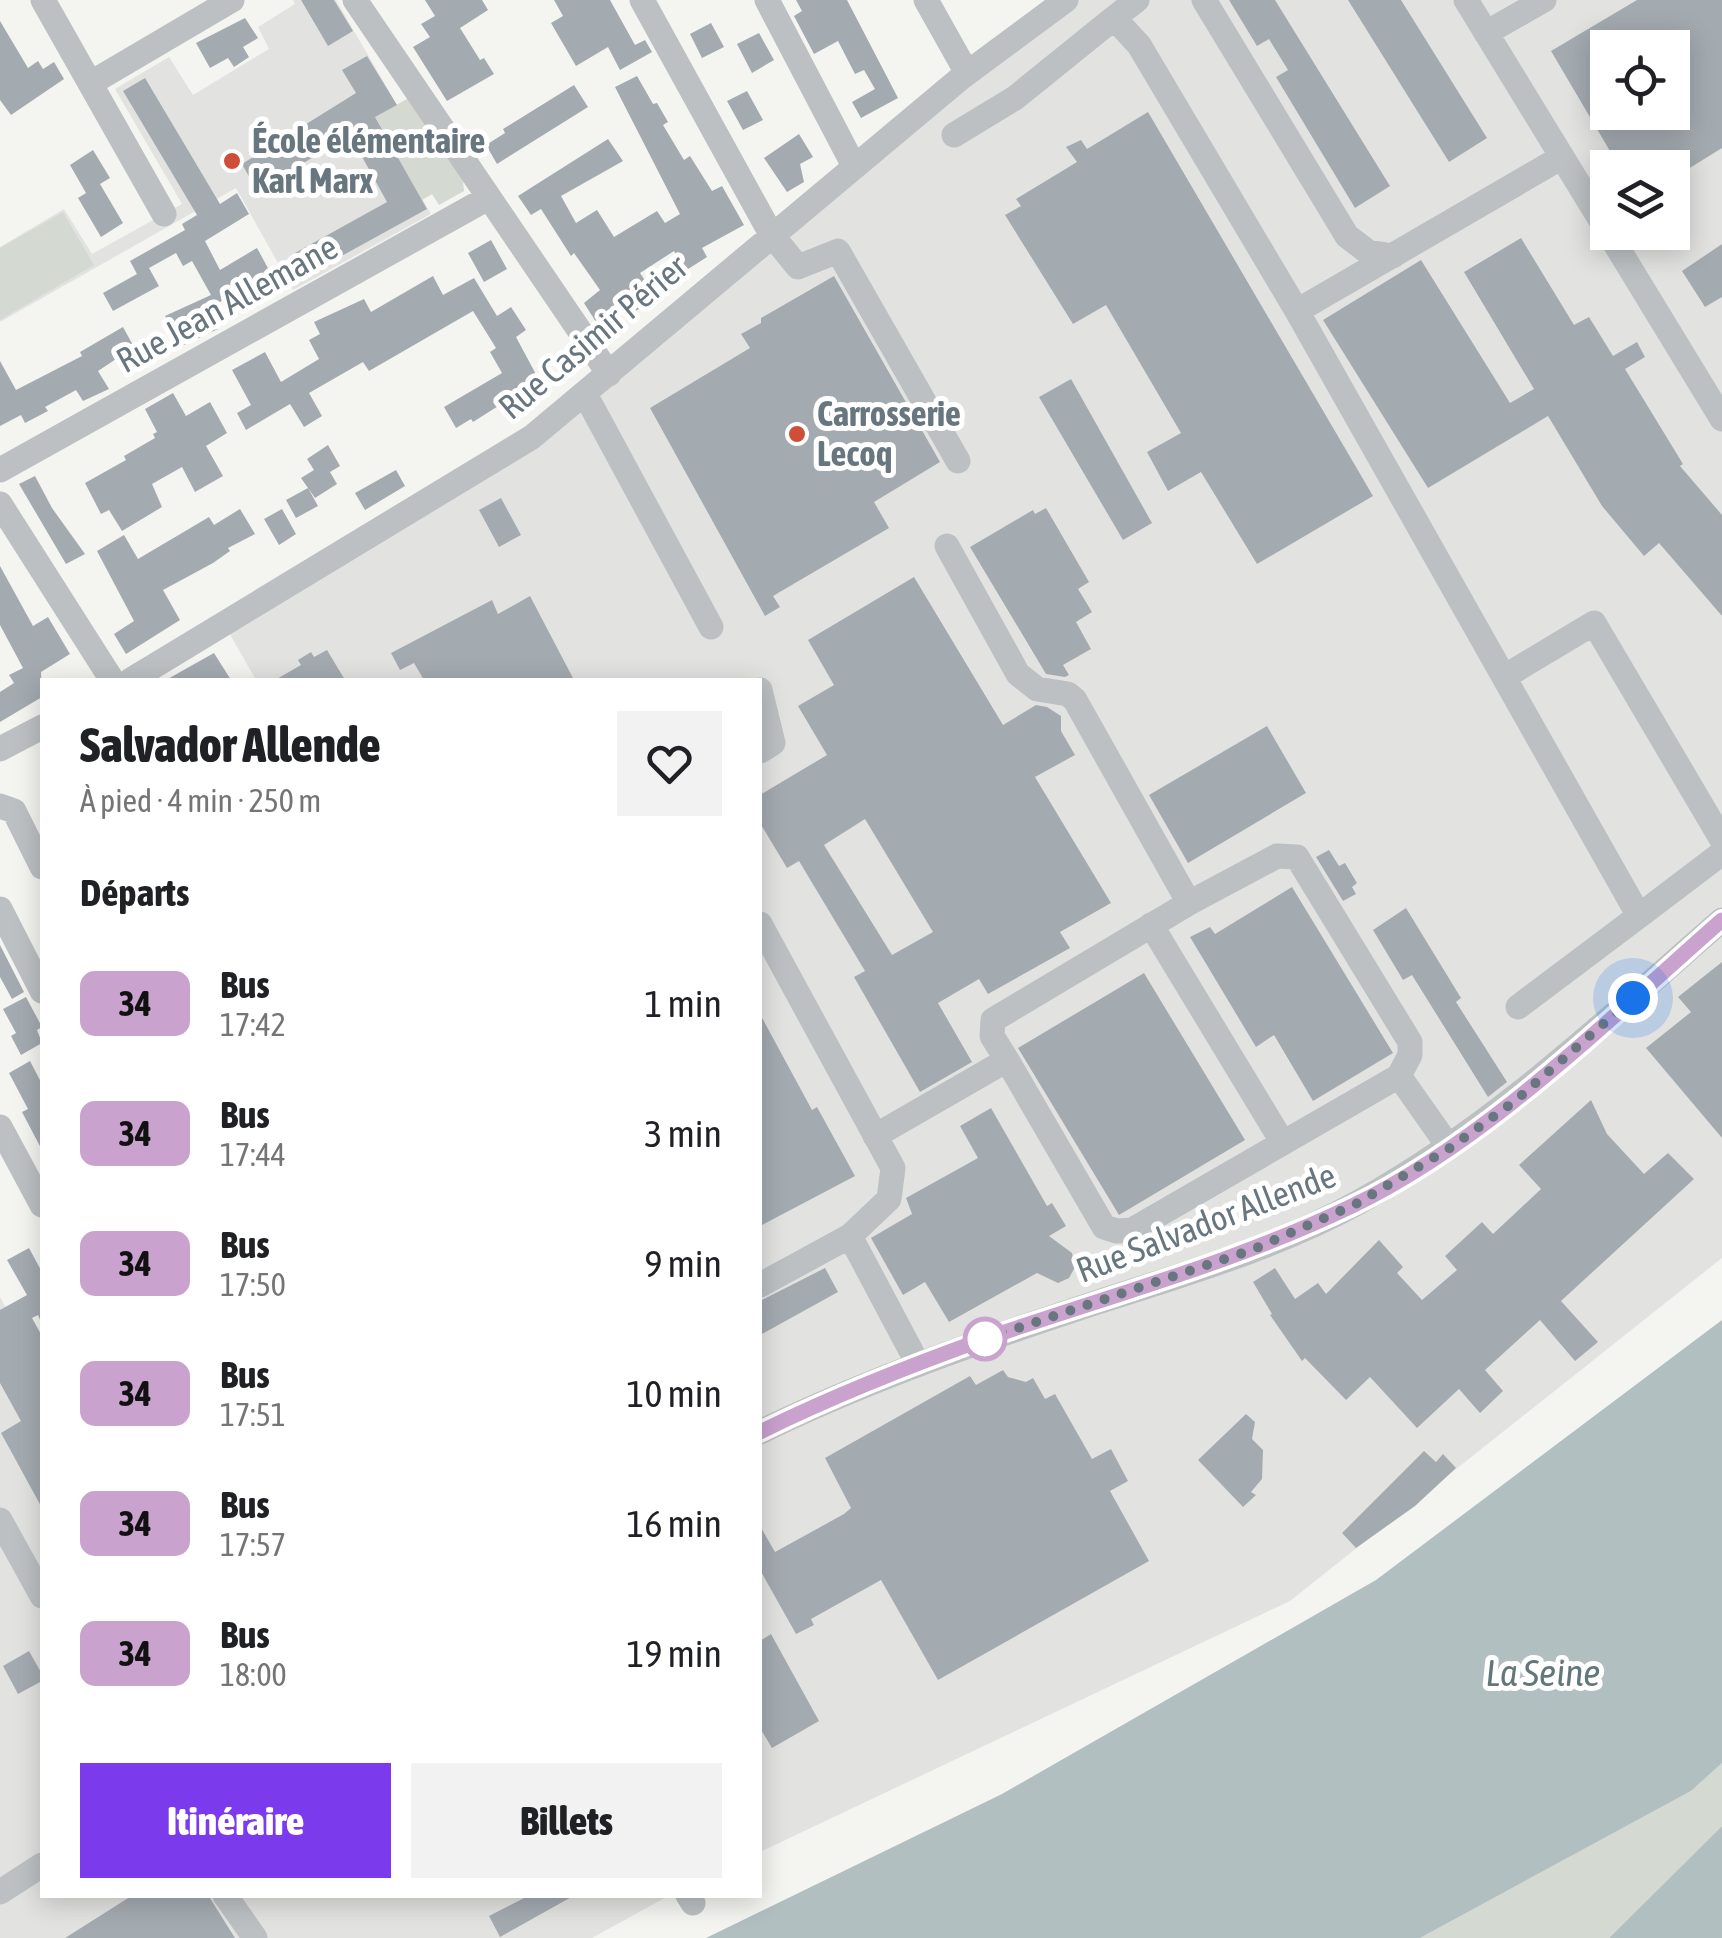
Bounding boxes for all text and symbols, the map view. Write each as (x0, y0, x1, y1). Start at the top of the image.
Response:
map controls (1590, 30, 1690, 250)
button: locate (1590, 30, 1690, 130)
place label: École élémentaire Karl Marx (252, 120, 485, 200)
marker: École élémentaire Karl Marx (221, 150, 243, 172)
button: layers (1590, 150, 1690, 250)
street label: Rue Jean Allemane (109, 226, 344, 380)
street label: Rue Casimir Périer (490, 246, 695, 426)
place label: Carrosserie Lecoq (817, 393, 961, 473)
marker: Carrosserie Lecoq (786, 423, 808, 445)
button: heart (617, 711, 722, 816)
text: Salvador Allende (80, 717, 380, 772)
text: À pied · 4 min · 250 m (80, 782, 321, 819)
text: Départs (80, 871, 189, 914)
text: Bus (220, 963, 270, 1006)
your location (1608, 973, 1658, 1023)
text: 1 min (644, 982, 722, 1025)
text: 34 (119, 983, 151, 1023)
text: 17:42 (220, 1006, 286, 1043)
text: Bus (220, 1093, 270, 1136)
text: 3 min (644, 1112, 722, 1155)
text: 34 (119, 1113, 151, 1153)
text: 17:44 (220, 1136, 286, 1173)
street label: Rue Salvador Allende (1070, 1154, 1341, 1290)
text: Bus (220, 1223, 270, 1266)
text: 9 min (644, 1242, 722, 1285)
text: 34 (119, 1243, 151, 1283)
text: 17:50 (220, 1266, 286, 1303)
unlabelled marker (964, 1318, 1006, 1360)
text: Bus (220, 1353, 270, 1396)
text: 10 min (627, 1372, 722, 1415)
text: 34 (119, 1373, 151, 1413)
text: 17:51 (220, 1396, 286, 1433)
text: Bus (220, 1483, 270, 1526)
text: 16 min (627, 1502, 722, 1545)
text: 34 (119, 1503, 151, 1543)
text: 17:57 (220, 1526, 286, 1563)
text: Bus (220, 1613, 270, 1656)
text: 19 min (627, 1632, 722, 1675)
text: 34 (119, 1633, 151, 1673)
water label: La Seine (1485, 1651, 1601, 1694)
text: 18:00 (220, 1656, 287, 1693)
button: Itinéraire (80, 1763, 391, 1878)
button: Billets (411, 1763, 722, 1878)

